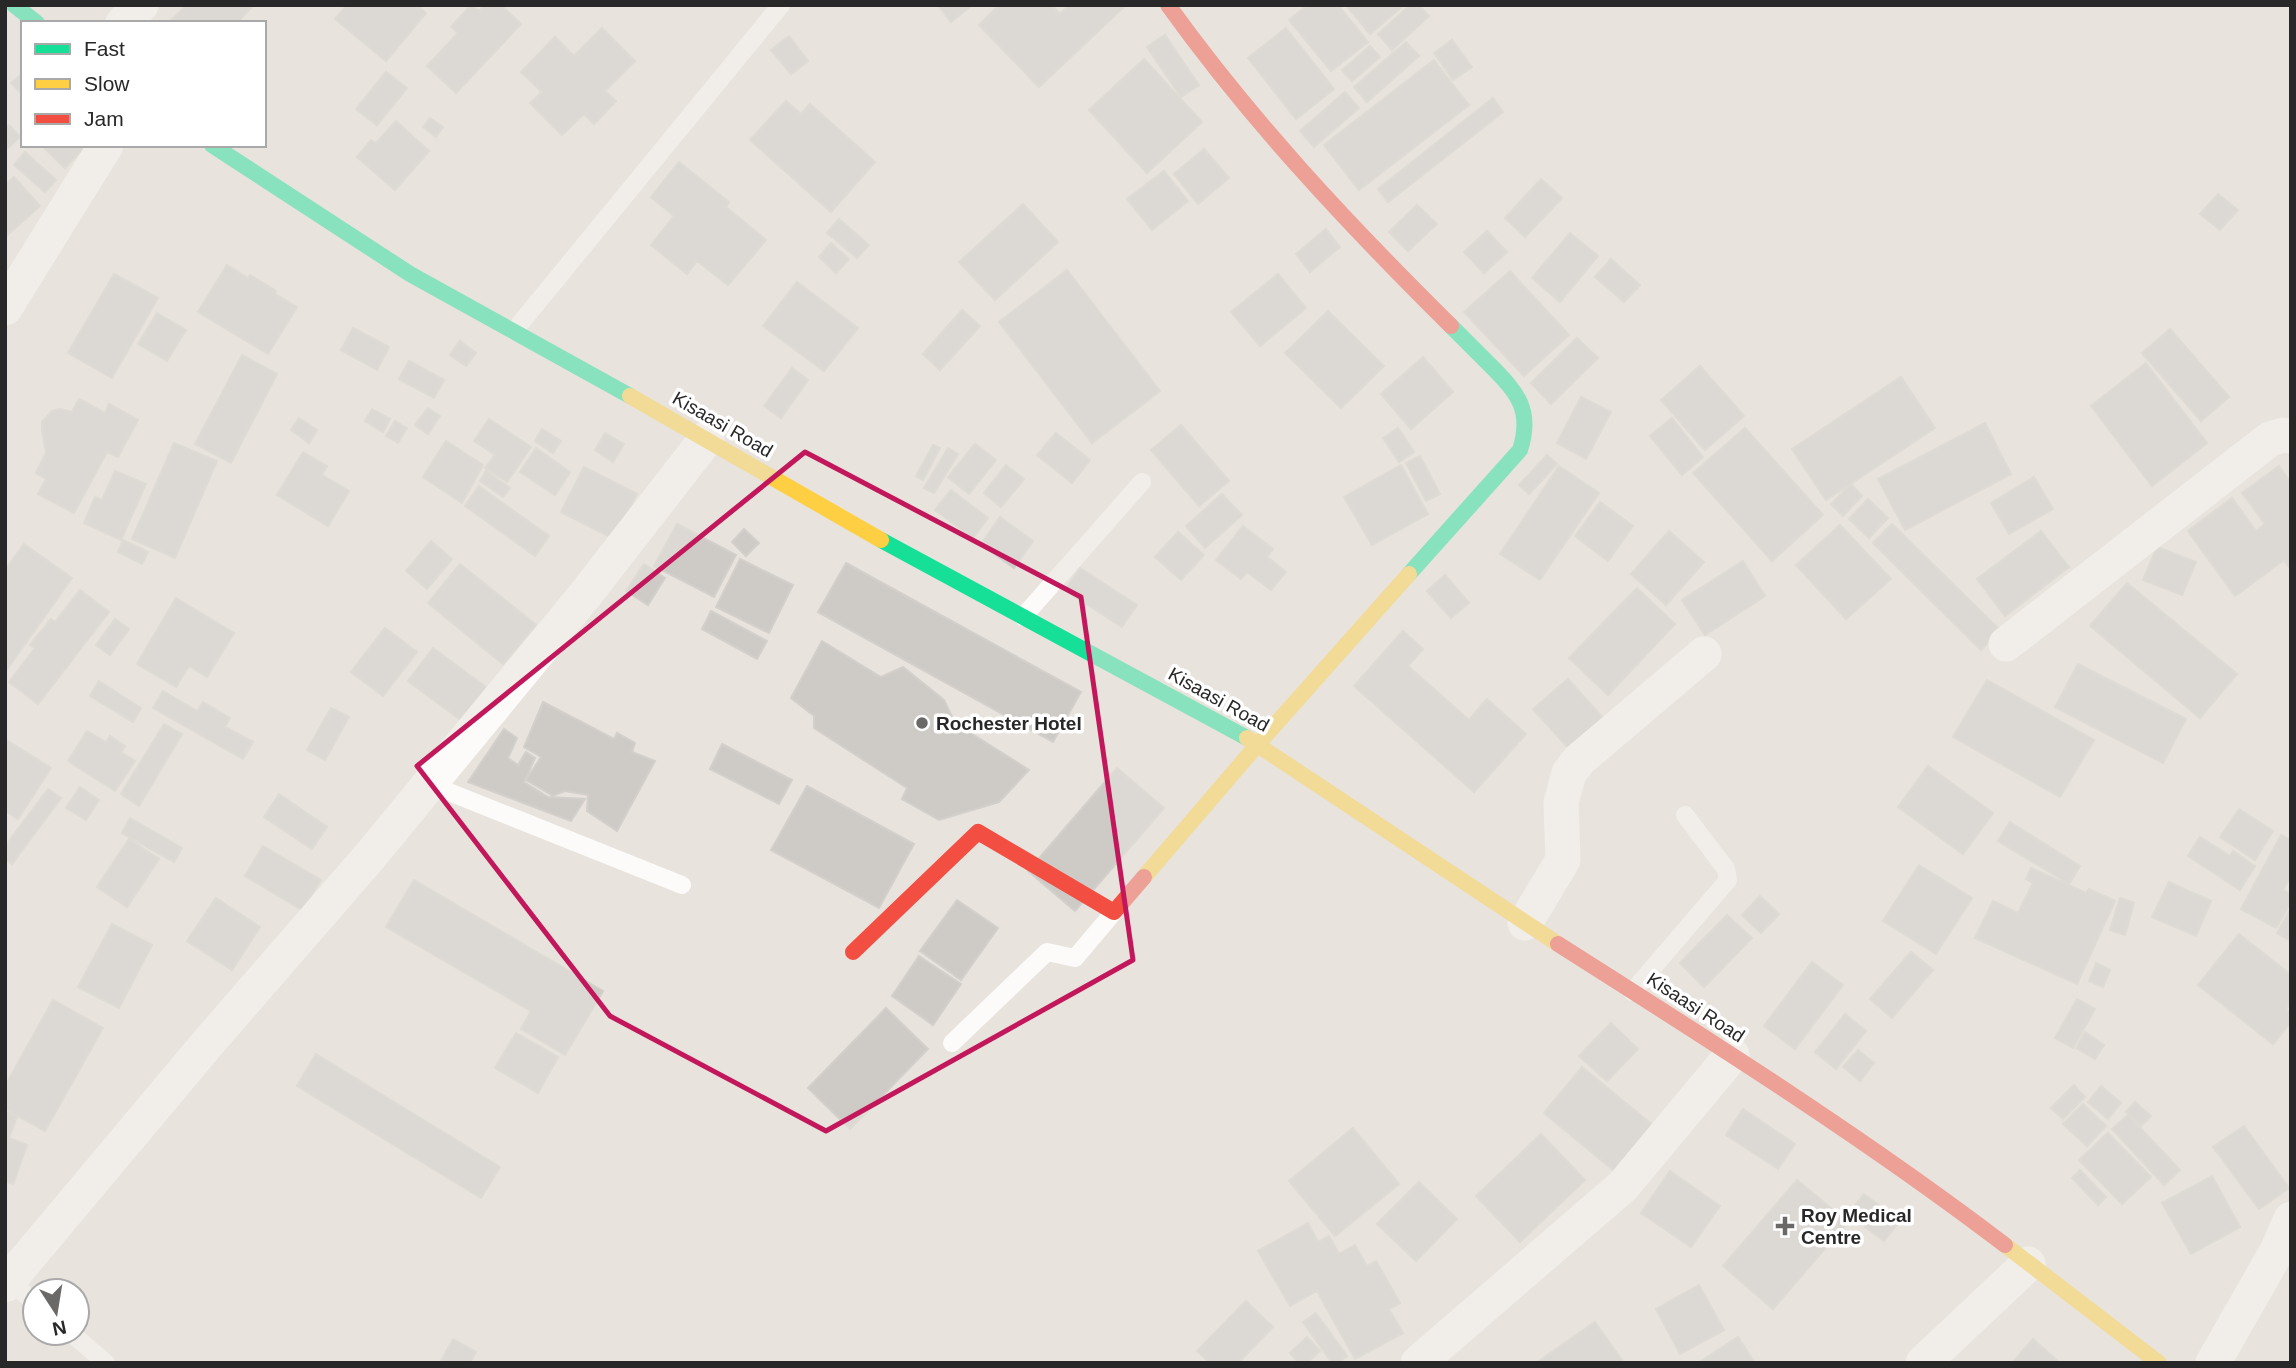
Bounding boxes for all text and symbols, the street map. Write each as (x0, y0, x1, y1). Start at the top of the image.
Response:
legend (21, 21, 266, 147)
text: Fast (84, 37, 125, 60)
text: Slow (84, 72, 130, 95)
text: Jam (84, 107, 124, 130)
street label: Kisaasi Road (669, 387, 776, 462)
street label: Kisaasi Road (1165, 663, 1273, 736)
place label: Rochester Hotel (936, 713, 1082, 734)
marker: Rochester Hotel (914, 715, 930, 731)
street label: Kisaasi Road (1643, 968, 1748, 1047)
place label: Roy Medical Centre (1801, 1205, 1912, 1248)
marker: Roy Medical Centre (1775, 1216, 1795, 1236)
north arrow (21, 1277, 91, 1347)
text: N (51, 1316, 68, 1340)

